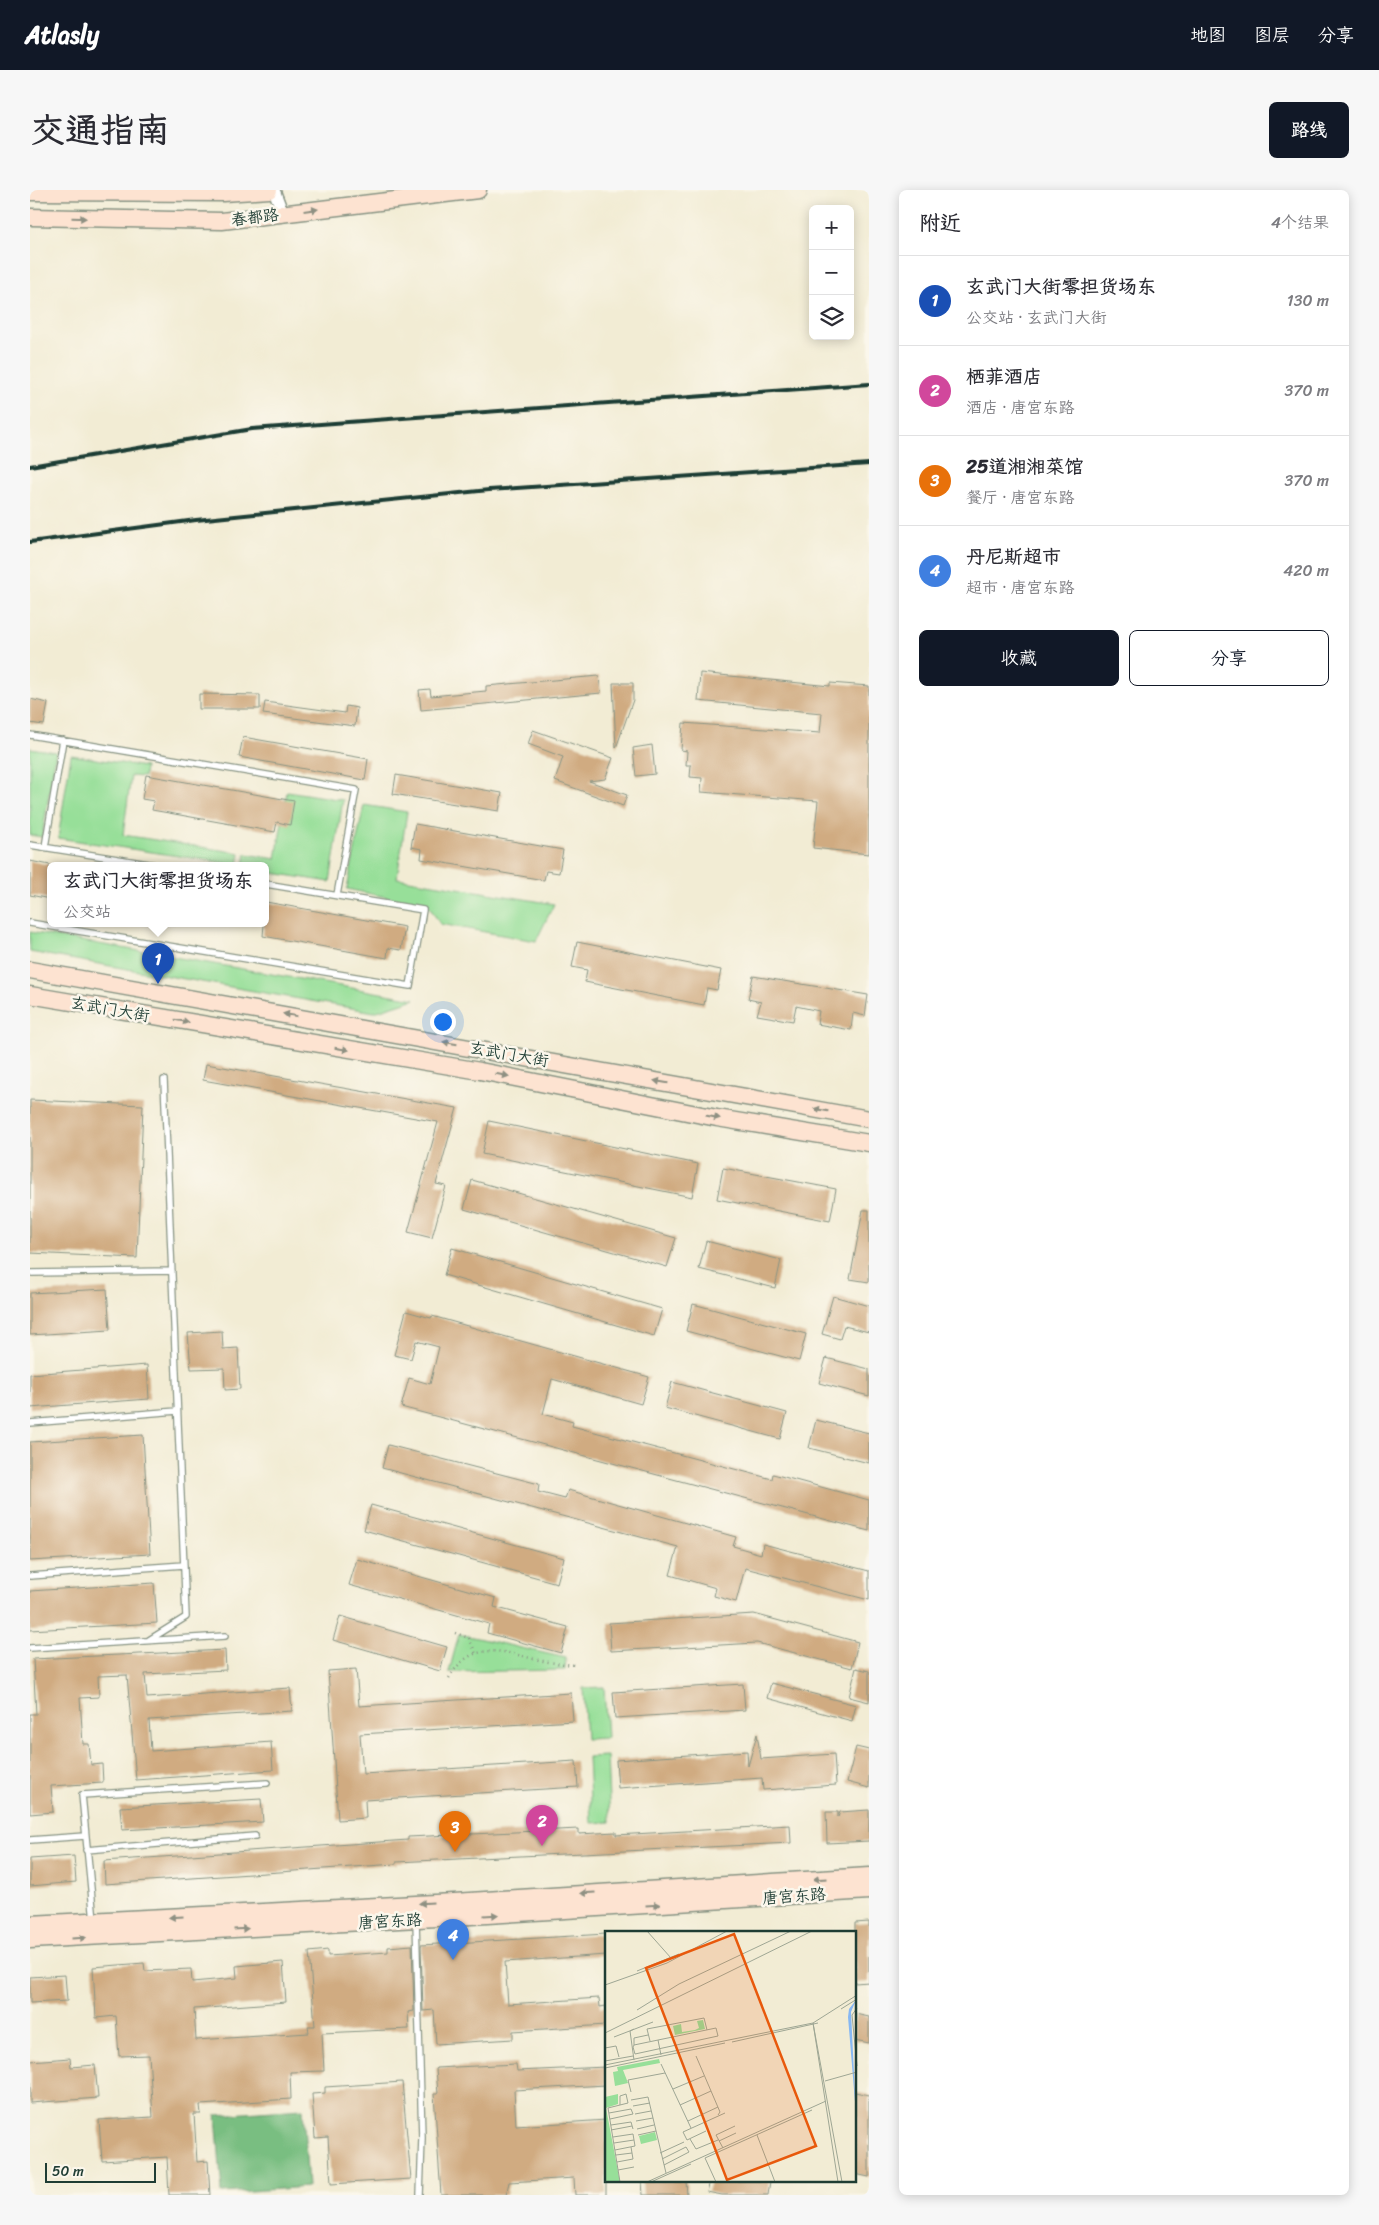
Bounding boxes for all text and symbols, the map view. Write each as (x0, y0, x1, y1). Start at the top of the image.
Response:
text: Atlasly (25, 14, 99, 56)
text: 地图 (1190, 19, 1226, 51)
text: 图层 (1254, 19, 1290, 51)
text: 分享 (1318, 19, 1354, 51)
text: 交通指南 (30, 99, 170, 161)
button: 路线 (1269, 102, 1349, 158)
street label: 春都路 (229, 200, 281, 234)
text: 附近 (919, 204, 961, 242)
map controls (809, 205, 854, 340)
button: + (809, 205, 854, 250)
one-way arrow (303, 206, 319, 214)
text: 4个结果 (1271, 208, 1329, 237)
one-way arrow (71, 214, 87, 222)
button: − (809, 250, 854, 295)
text: 玄武门大街零担货场东 (966, 270, 1156, 303)
text: 1 (932, 286, 938, 315)
text: 130 m (1287, 286, 1329, 315)
button: layers (809, 295, 854, 340)
text: 公交站 · 玄武门大街 (966, 303, 1107, 332)
text: 栖菲酒店 (966, 360, 1042, 393)
text: 2 (930, 376, 940, 405)
text: 370 m (1285, 376, 1329, 405)
text: 酒店 · 唐宫东路 (966, 393, 1075, 422)
text: 25道湘湘菜馆 (966, 450, 1084, 483)
text: 3 (931, 466, 939, 495)
text: 370 m (1285, 466, 1329, 495)
text: 餐厅 · 唐宫东路 (966, 483, 1075, 512)
text: 丹尼斯超市 (966, 540, 1061, 573)
text: 4 (930, 556, 940, 585)
text: 420 m (1283, 556, 1329, 585)
text: 超市 · 唐宫东路 (966, 573, 1075, 602)
button: 收藏 (919, 630, 1119, 686)
button: 分享 (1129, 630, 1329, 686)
popup (47, 862, 269, 927)
text: 玄武门大街零担货场东 (63, 864, 253, 897)
text: 公交站 (63, 897, 111, 926)
pin: 1 (142, 943, 174, 984)
street label: 玄武门大街 (68, 988, 152, 1030)
your location (430, 1009, 456, 1035)
one-way arrow (281, 1010, 297, 1018)
one-way arrow (174, 1017, 190, 1025)
street label: 玄武门大街 (467, 1033, 551, 1075)
one-way arrow (441, 1039, 457, 1047)
one-way arrow (334, 1045, 350, 1053)
one-way arrow (494, 1072, 510, 1080)
one-way arrow (653, 1077, 669, 1085)
one-way arrow (813, 1106, 829, 1114)
one-way arrow (705, 1114, 721, 1122)
pin: 2 (526, 1805, 558, 1846)
pin: 3 (439, 1811, 471, 1852)
one-way arrow (812, 1875, 828, 1883)
street label: 唐宫东路 (761, 1879, 827, 1913)
one-way arrow (580, 1890, 596, 1898)
one-way arrow (418, 1900, 434, 1908)
one-way arrow (645, 1900, 661, 1908)
street label: 唐宫东路 (357, 1905, 423, 1937)
one-way arrow (483, 1911, 499, 1919)
one-way arrow (168, 1913, 184, 1921)
pin: 4 (437, 1919, 469, 1960)
one-way arrow (233, 1924, 249, 1932)
inset map (605, 1931, 856, 2182)
one-way arrow (71, 1933, 87, 1941)
text: 50 m (52, 2159, 84, 2184)
scale bar (45, 2160, 156, 2183)

